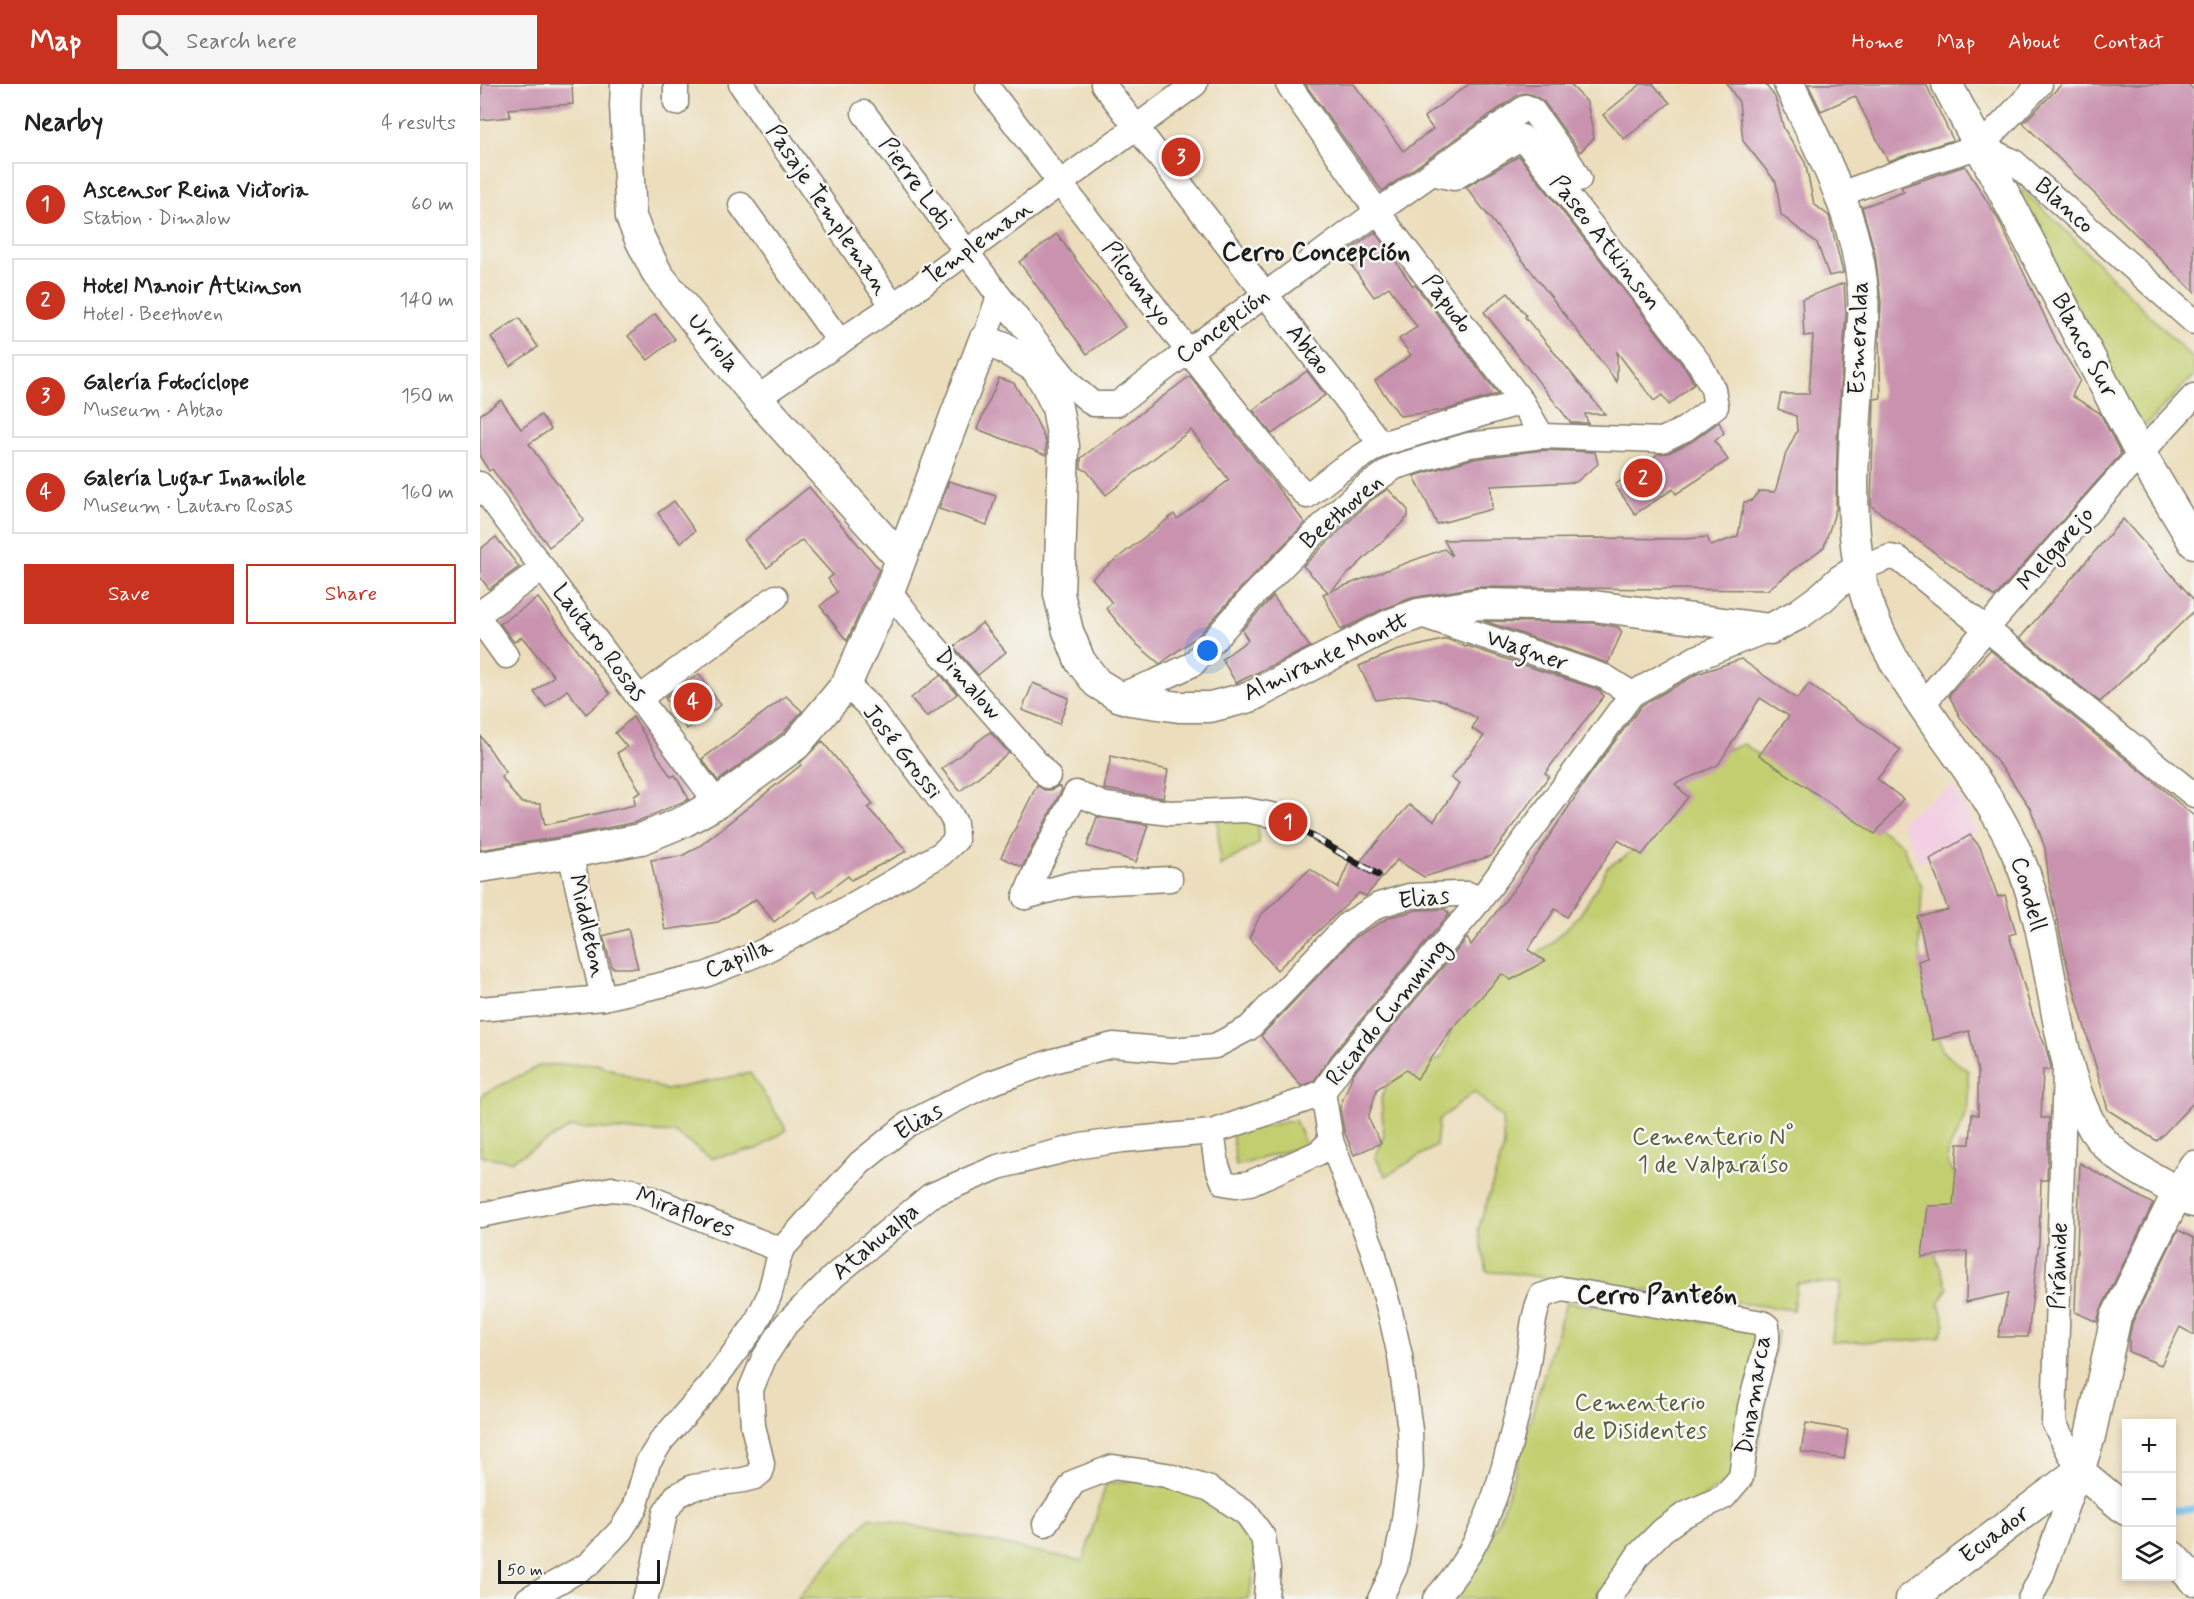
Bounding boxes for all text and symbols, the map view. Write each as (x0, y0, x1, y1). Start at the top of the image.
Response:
search box (117, 15, 537, 69)
text: Map (30, 24, 81, 61)
icon: search (138, 26, 171, 59)
text: Search here (186, 28, 297, 56)
text: Home (1852, 28, 1904, 56)
text: Map (1937, 28, 1975, 56)
text: About (2008, 28, 2060, 56)
text: Contact (2093, 28, 2164, 56)
text: Nearby (24, 106, 103, 140)
text: 4 results (381, 110, 456, 137)
street label: Pasaje Templeman (758, 119, 896, 302)
street label: Pierre Loti (871, 131, 959, 235)
pin: 3 (1162, 134, 1200, 180)
street label: Paseo Atkinson (1542, 169, 1668, 317)
street label: Blanco (2027, 171, 2101, 241)
text: Ascensor Reina Victoria (83, 177, 308, 205)
text: 1 (41, 191, 50, 218)
text: 60 m (411, 191, 454, 218)
street label: Templeman (918, 193, 1039, 293)
text: Station · Dimalow (83, 205, 231, 232)
street label: Pilcomayo (1095, 235, 1179, 333)
district label: Cerro Concepción (1222, 236, 1410, 270)
street label: Papudo (1415, 268, 1479, 340)
text: Hotel Manoir Atkinson (83, 273, 302, 301)
street label: Concepción (1170, 281, 1276, 371)
street label: Esmeralda (1842, 281, 1876, 395)
text: 2 (41, 287, 50, 314)
text: 140 m (400, 287, 454, 314)
street label: Blanco Sur (2043, 288, 2125, 404)
text: Hotel · Beethoven (83, 301, 223, 328)
street label: Urriola (680, 307, 746, 379)
street label: Abtao (1278, 318, 1338, 382)
text: Galería Fotocíclope (83, 369, 249, 397)
text: 3 (41, 383, 50, 410)
text: 150 m (401, 383, 454, 410)
text: Museum · Abtao (83, 397, 223, 424)
pin: 2 (1624, 456, 1662, 500)
text: Galería Lugar Inamible (83, 465, 306, 493)
street label: Beethoven (1294, 467, 1390, 557)
text: 4 (40, 479, 51, 506)
text: 160 m (401, 479, 454, 506)
text: Museum · Lautaro Rosas (83, 493, 293, 520)
street label: Melgarejo (2011, 500, 2103, 599)
button: Save (24, 564, 234, 624)
button: Share (246, 564, 456, 624)
street label: Lautaro Rosas (544, 578, 654, 708)
street label: Almirante Montt (1238, 605, 1416, 709)
street label: Wagner (1481, 622, 1572, 682)
your location (1193, 636, 1222, 665)
street label: Dimalow (927, 641, 1009, 727)
pin: 4 (674, 680, 712, 724)
street label: José Grossi (855, 698, 949, 806)
pin: 1 (1268, 800, 1308, 844)
street label: Condell (2003, 853, 2053, 935)
street label: Middleton (560, 872, 614, 981)
street label: Elias (1397, 880, 1452, 918)
street label: Capilla (700, 931, 778, 987)
street label: Ricardo Cumming (1319, 933, 1458, 1094)
street label: Elias (889, 1095, 949, 1148)
park label: Cementerio N° 1 de Valparaíso (1632, 1122, 1794, 1181)
street label: Miraflores (631, 1180, 739, 1246)
street label: Atahualpa (826, 1196, 926, 1288)
street label: Pirámide (2042, 1222, 2076, 1310)
district label: Cerro Panteón (1577, 1279, 1737, 1313)
street label: Dinamarca (1729, 1333, 1779, 1457)
park label: Cementerio de Disidentes (1573, 1388, 1708, 1447)
map controls (2122, 1419, 2176, 1581)
button: + (2122, 1419, 2176, 1473)
button: − (2122, 1473, 2176, 1527)
street label: Ecuador (1954, 1498, 2037, 1571)
button: layers (2122, 1527, 2176, 1581)
scale bar (498, 1557, 660, 1584)
text: 50 m (507, 1560, 543, 1581)

